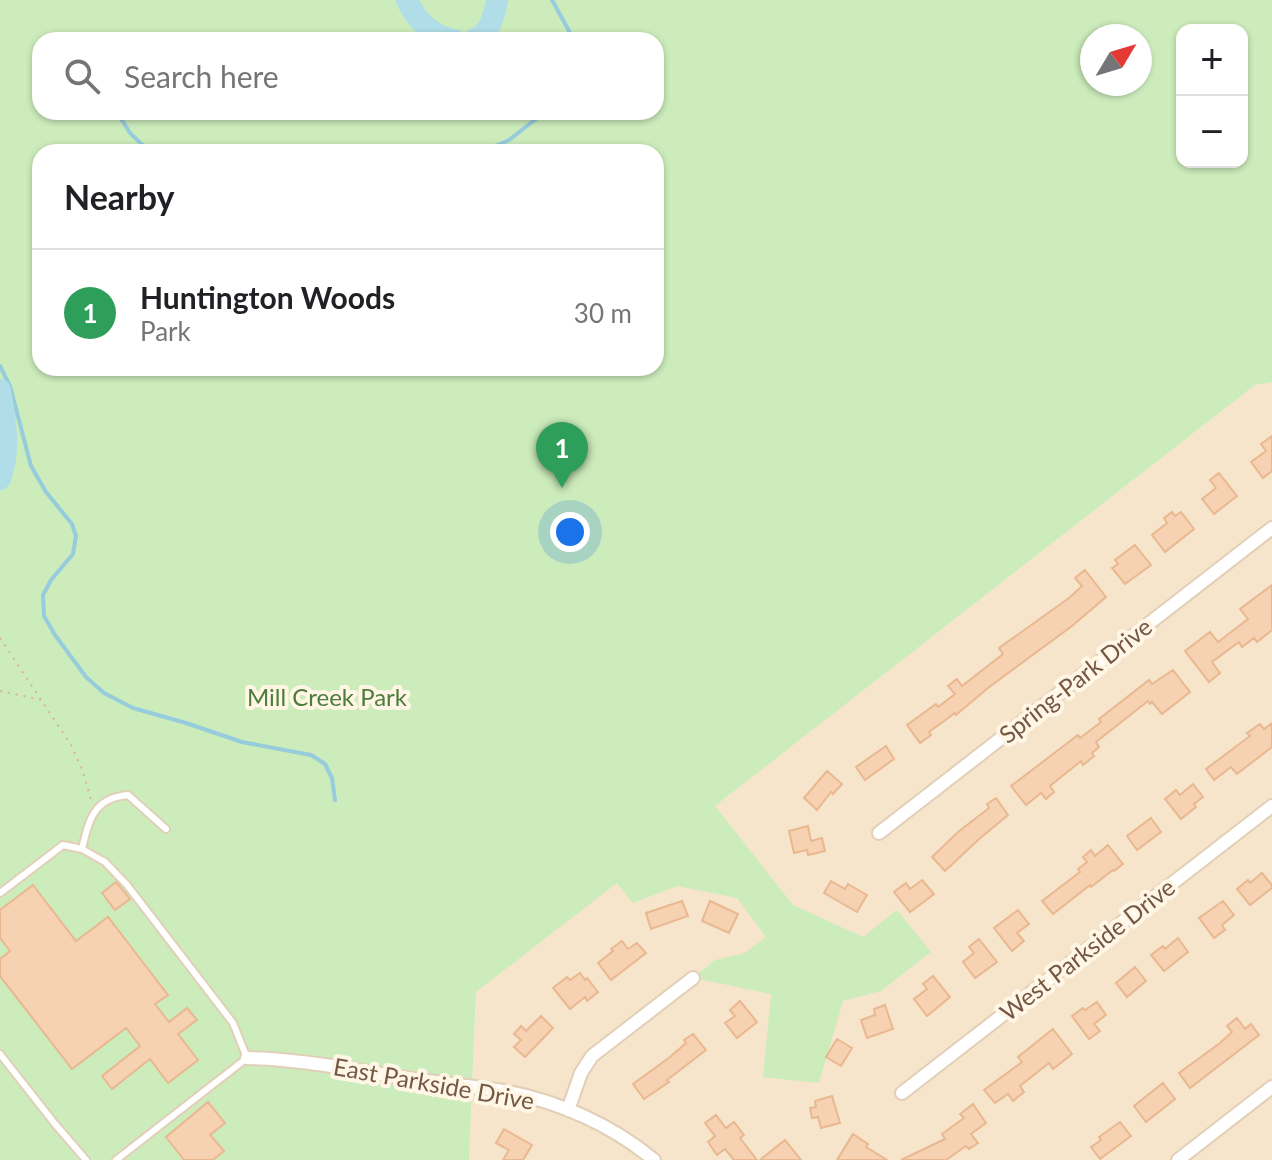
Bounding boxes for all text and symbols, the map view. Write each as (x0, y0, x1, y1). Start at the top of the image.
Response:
north arrow (1080, 24, 1152, 96)
map controls (1176, 24, 1248, 168)
button: + (1176, 24, 1248, 96)
search box (32, 32, 664, 120)
icon: search (60, 54, 104, 98)
text: Search here (124, 58, 279, 94)
button: − (1176, 96, 1248, 168)
text: Nearby (64, 176, 175, 217)
text: Huntington Woods (140, 279, 395, 315)
text: 1 (82, 297, 98, 329)
text: 30 m (574, 297, 632, 329)
text: Park (140, 315, 191, 347)
pin: 1 (536, 422, 588, 488)
your location (550, 512, 590, 552)
street label: Spring-Park Drive (993, 611, 1157, 749)
park label: Mill Creek Park (247, 682, 408, 711)
street label: West Parkside Drive (994, 872, 1180, 1026)
street label: East Parkside Drive (331, 1051, 537, 1115)

